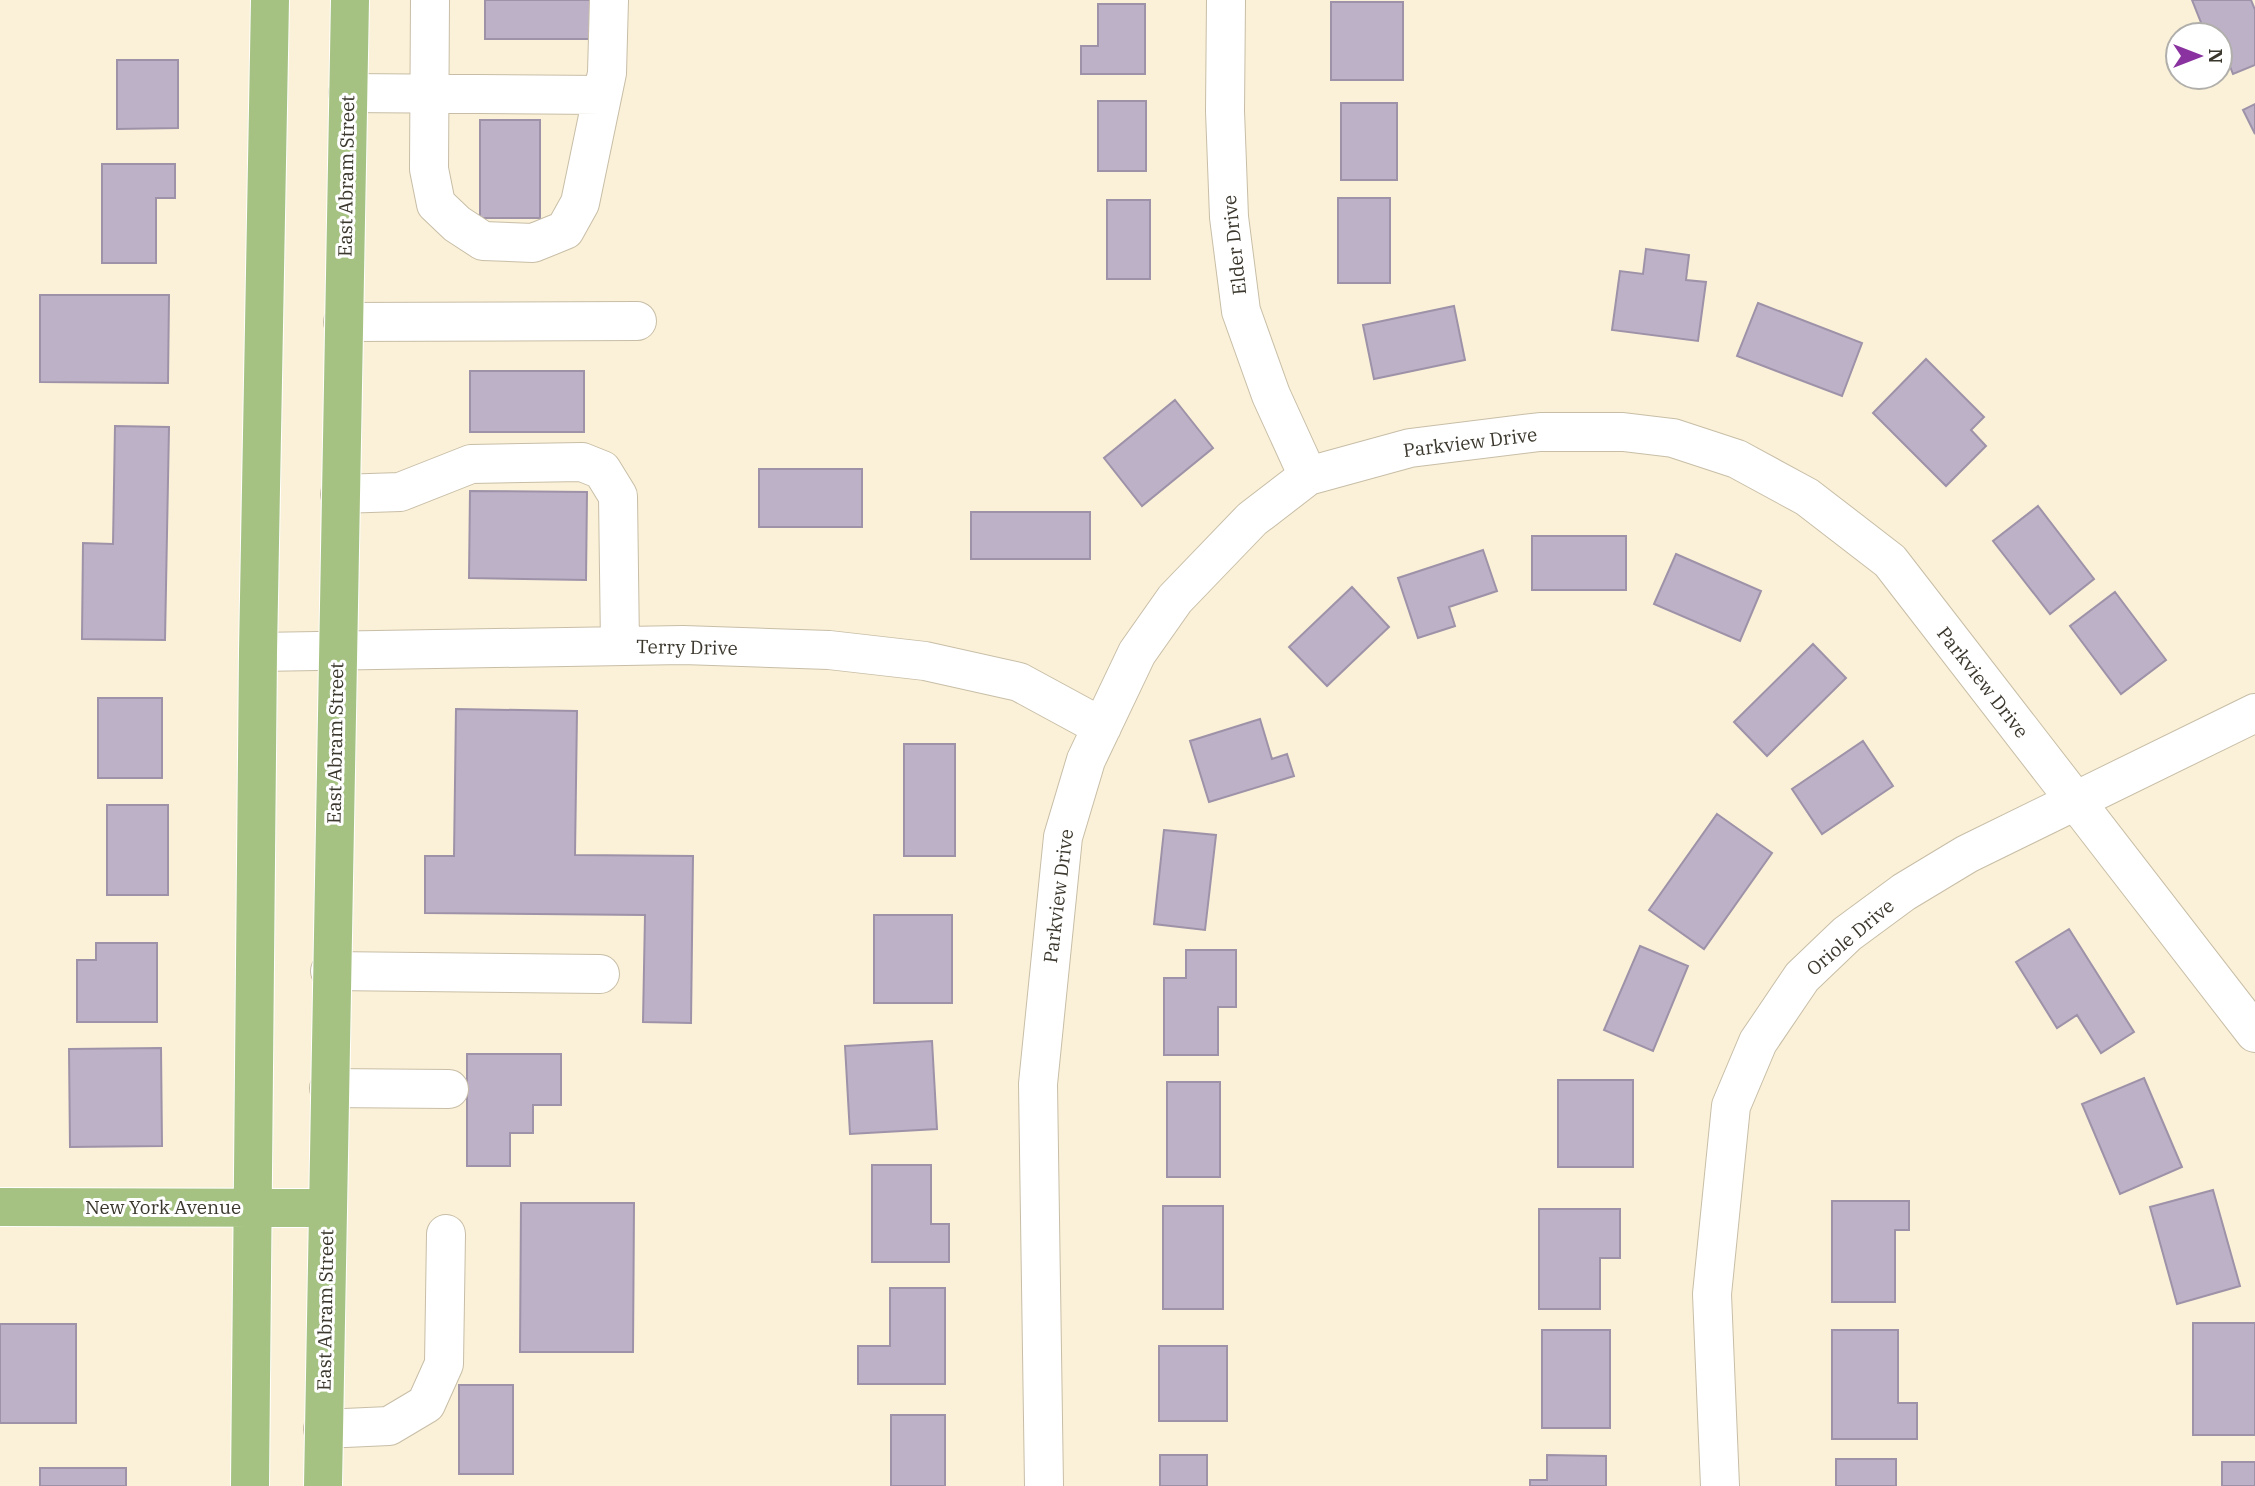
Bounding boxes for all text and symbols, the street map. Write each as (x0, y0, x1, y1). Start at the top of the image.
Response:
north arrow (2164, 21, 2234, 91)
text: N (2204, 48, 2228, 64)
street label: East Abram Street (333, 95, 359, 257)
street label: Elder Drive (1217, 194, 1251, 296)
street label: Parkview Drive (1402, 422, 1538, 462)
street label: Parkview Drive (1932, 621, 2034, 743)
street label: Terry Drive (636, 634, 738, 660)
street label: East Abram Street (322, 662, 348, 824)
street label: Parkview Drive (1038, 828, 1078, 964)
street label: Oriole Drive (1801, 893, 1899, 981)
street label: New York Avenue (85, 1195, 241, 1219)
street label: East Abram Street (312, 1229, 338, 1391)

